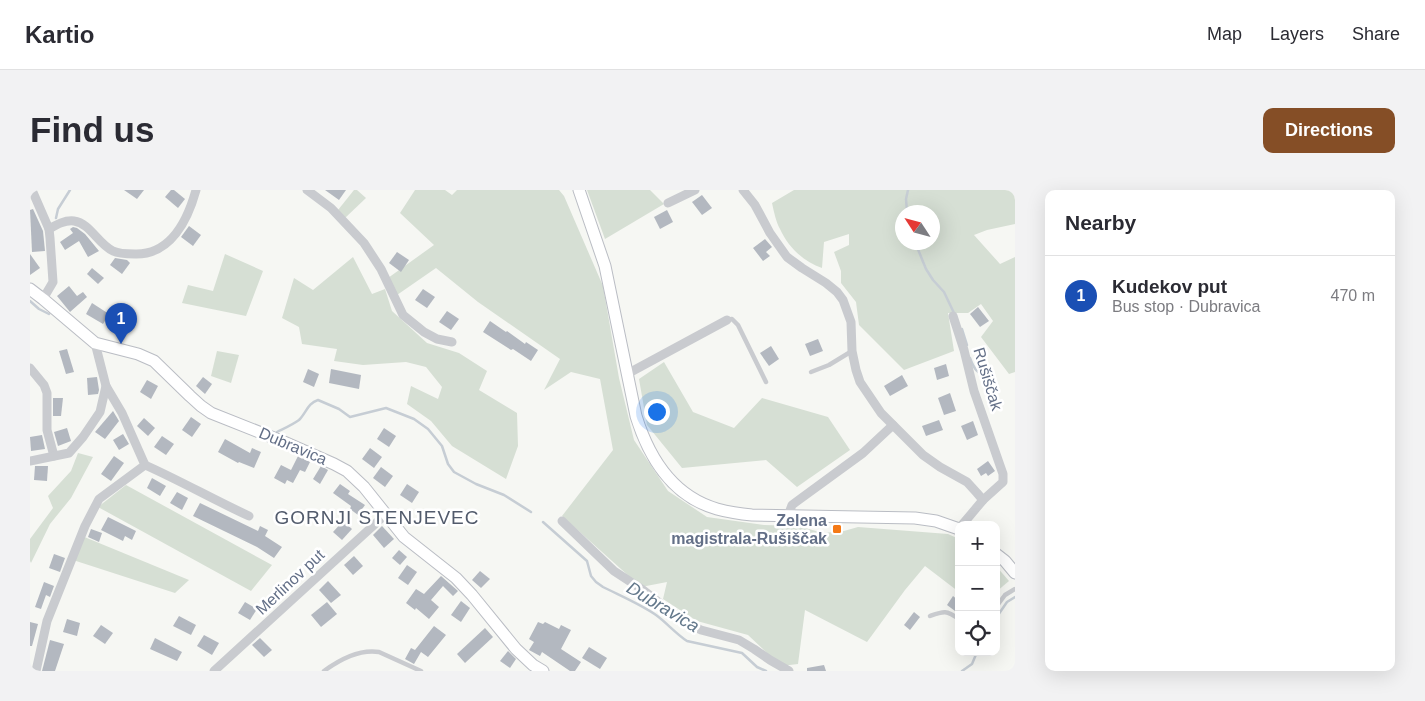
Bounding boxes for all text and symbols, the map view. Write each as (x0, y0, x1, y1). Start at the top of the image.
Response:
text: Kartio (25, 21, 94, 48)
text: Map (1207, 24, 1242, 44)
text: Layers (1270, 24, 1324, 44)
text: Share (1352, 24, 1400, 44)
button: Directions (1263, 108, 1395, 153)
text: Find us (30, 110, 154, 149)
north arrow (895, 205, 940, 250)
text: Nearby (1065, 211, 1136, 234)
text: Kudekov put (1112, 276, 1227, 297)
text: 1 (1077, 287, 1085, 304)
text: 470 m (1331, 287, 1375, 304)
text: Bus stop · Dubravica (1112, 298, 1261, 315)
pin: 1 (105, 303, 137, 344)
street label: Rušiščak (970, 345, 1006, 413)
your location (644, 399, 670, 425)
street label: Dubravica (257, 424, 330, 468)
district label: GORNJI STENJEVEC (275, 507, 479, 528)
place label: Zelena magistrala-Rušiščak (671, 512, 827, 547)
map controls (955, 521, 1000, 656)
button: + (955, 521, 1000, 566)
marker: Zelena magistrala-Rušiščak (831, 523, 843, 535)
street label: Merlinov put (252, 546, 328, 618)
button: − (955, 566, 1000, 611)
water label: Dubravica (623, 578, 703, 636)
button: locate (955, 611, 1000, 656)

